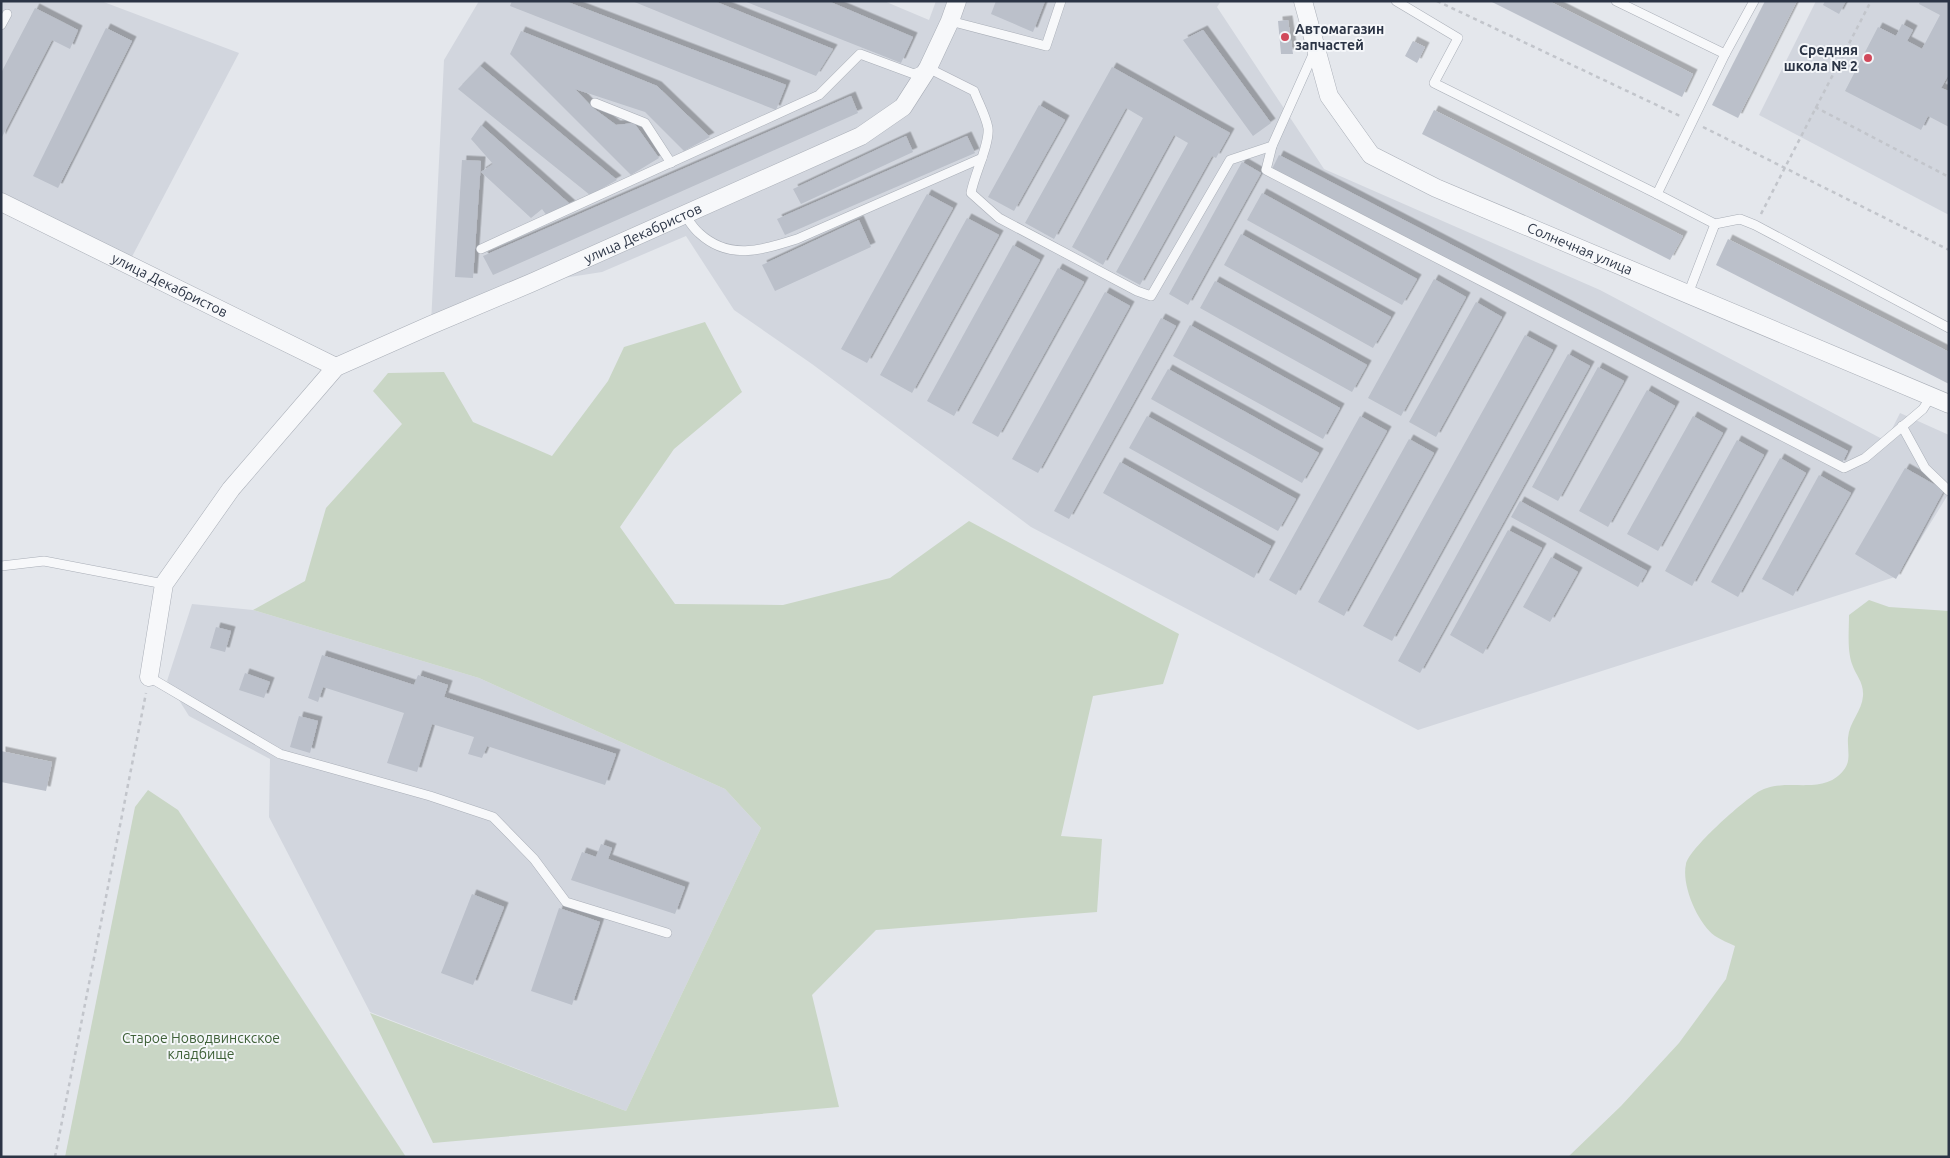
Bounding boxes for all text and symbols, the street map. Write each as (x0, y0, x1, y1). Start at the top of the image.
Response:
place label: Автомагазин запчастей (1295, 21, 1384, 53)
marker: Автомагазин запчастей (1279, 31, 1291, 43)
place label: Средняя школа № 2 (1784, 42, 1858, 74)
marker: Средняя школа № 2 (1862, 52, 1874, 64)
street label: улица Декабристов (581, 200, 704, 266)
street label: Солнечная улица (1525, 219, 1635, 278)
street label: улица Декабристов (109, 250, 230, 320)
park label: Старое Новодвинскское кладбище (122, 1030, 280, 1062)

